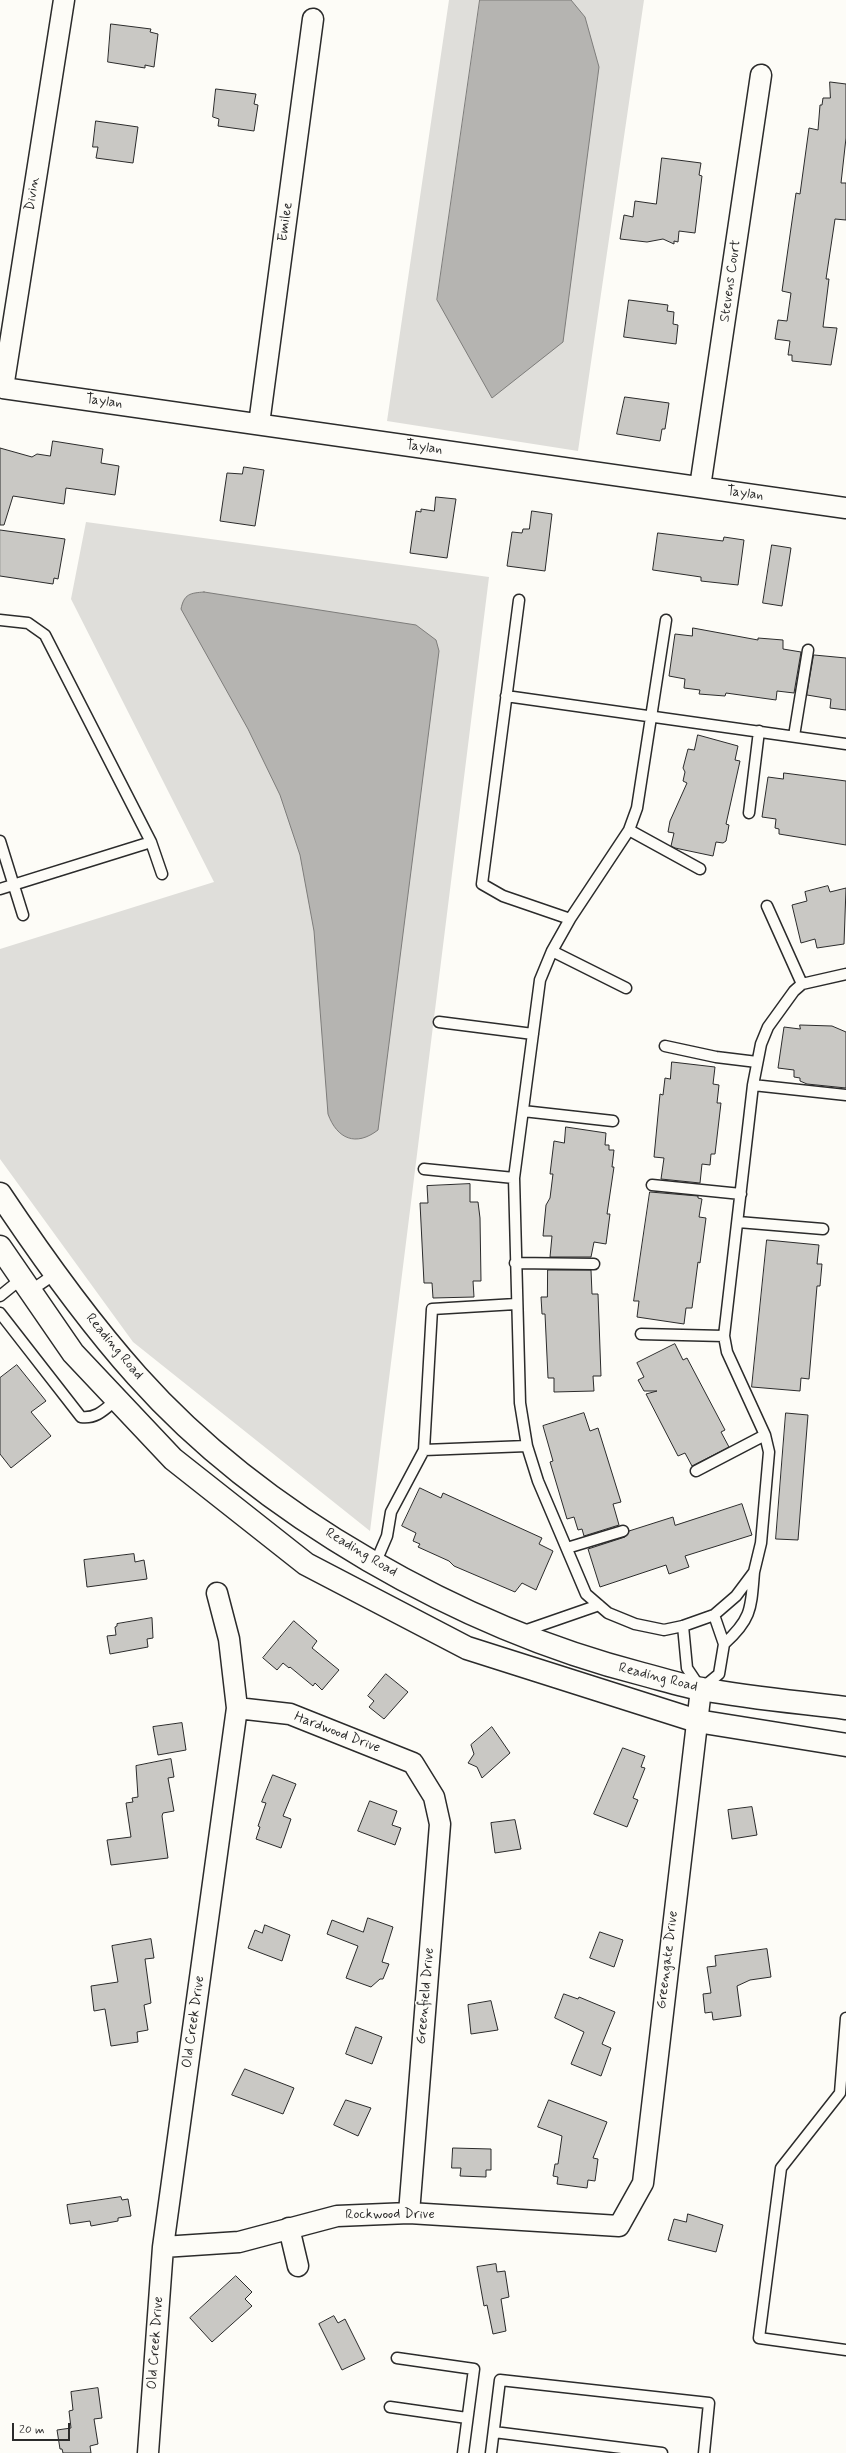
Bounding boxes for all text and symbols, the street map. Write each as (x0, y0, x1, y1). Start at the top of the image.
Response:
street label: Divin (22, 176, 44, 212)
street label: Emilee (275, 201, 297, 243)
street label: Stevens Court (717, 239, 745, 323)
street label: Taylan (84, 391, 124, 413)
street label: Taylan (404, 437, 444, 459)
street label: Taylan (725, 483, 765, 505)
street label: Reading Road (82, 1311, 146, 1383)
street label: Reading Road (322, 1525, 400, 1581)
street label: Reading Road (617, 1660, 699, 1696)
street label: Hardwood Drive (291, 1709, 383, 1757)
street label: Greengate Drive (654, 1910, 682, 2010)
street label: Greenfield Drive (413, 1947, 439, 2045)
street label: Old Creek Drive (179, 1975, 209, 2069)
street label: Rockwood Drive (345, 2207, 435, 2223)
street label: Old Creek Drive (144, 2296, 168, 2390)
scale bar (14, 2415, 72, 2441)
text: 20 m (19, 2422, 45, 2438)

